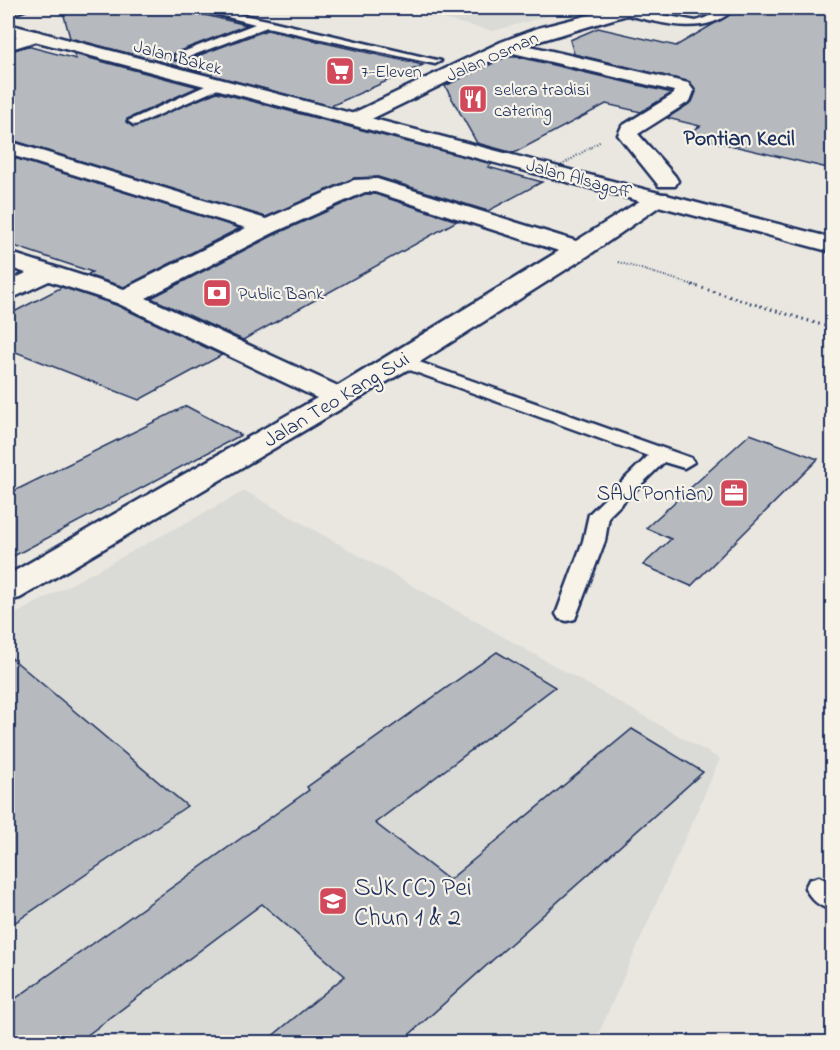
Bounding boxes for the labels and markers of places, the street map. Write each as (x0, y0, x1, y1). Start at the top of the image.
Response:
supermarket icon: 7-Eleven (324, 55, 356, 87)
place label: 7-Eleven (361, 60, 422, 86)
place label: selera tradisi catering (494, 78, 589, 126)
restaurant icon: selera tradisi catering (457, 83, 489, 115)
bank icon: Public Bank (201, 277, 233, 309)
place label: Public Bank (238, 282, 324, 308)
office icon: SAJ(Pontian) (718, 477, 750, 509)
place label: SAJ(Pontian) (597, 480, 713, 510)
place label: SJK (C) Pei Chun 1 & 2 (354, 870, 472, 938)
school or university icon: SJK (C) Pei Chun 1 & 2 (317, 885, 349, 917)

